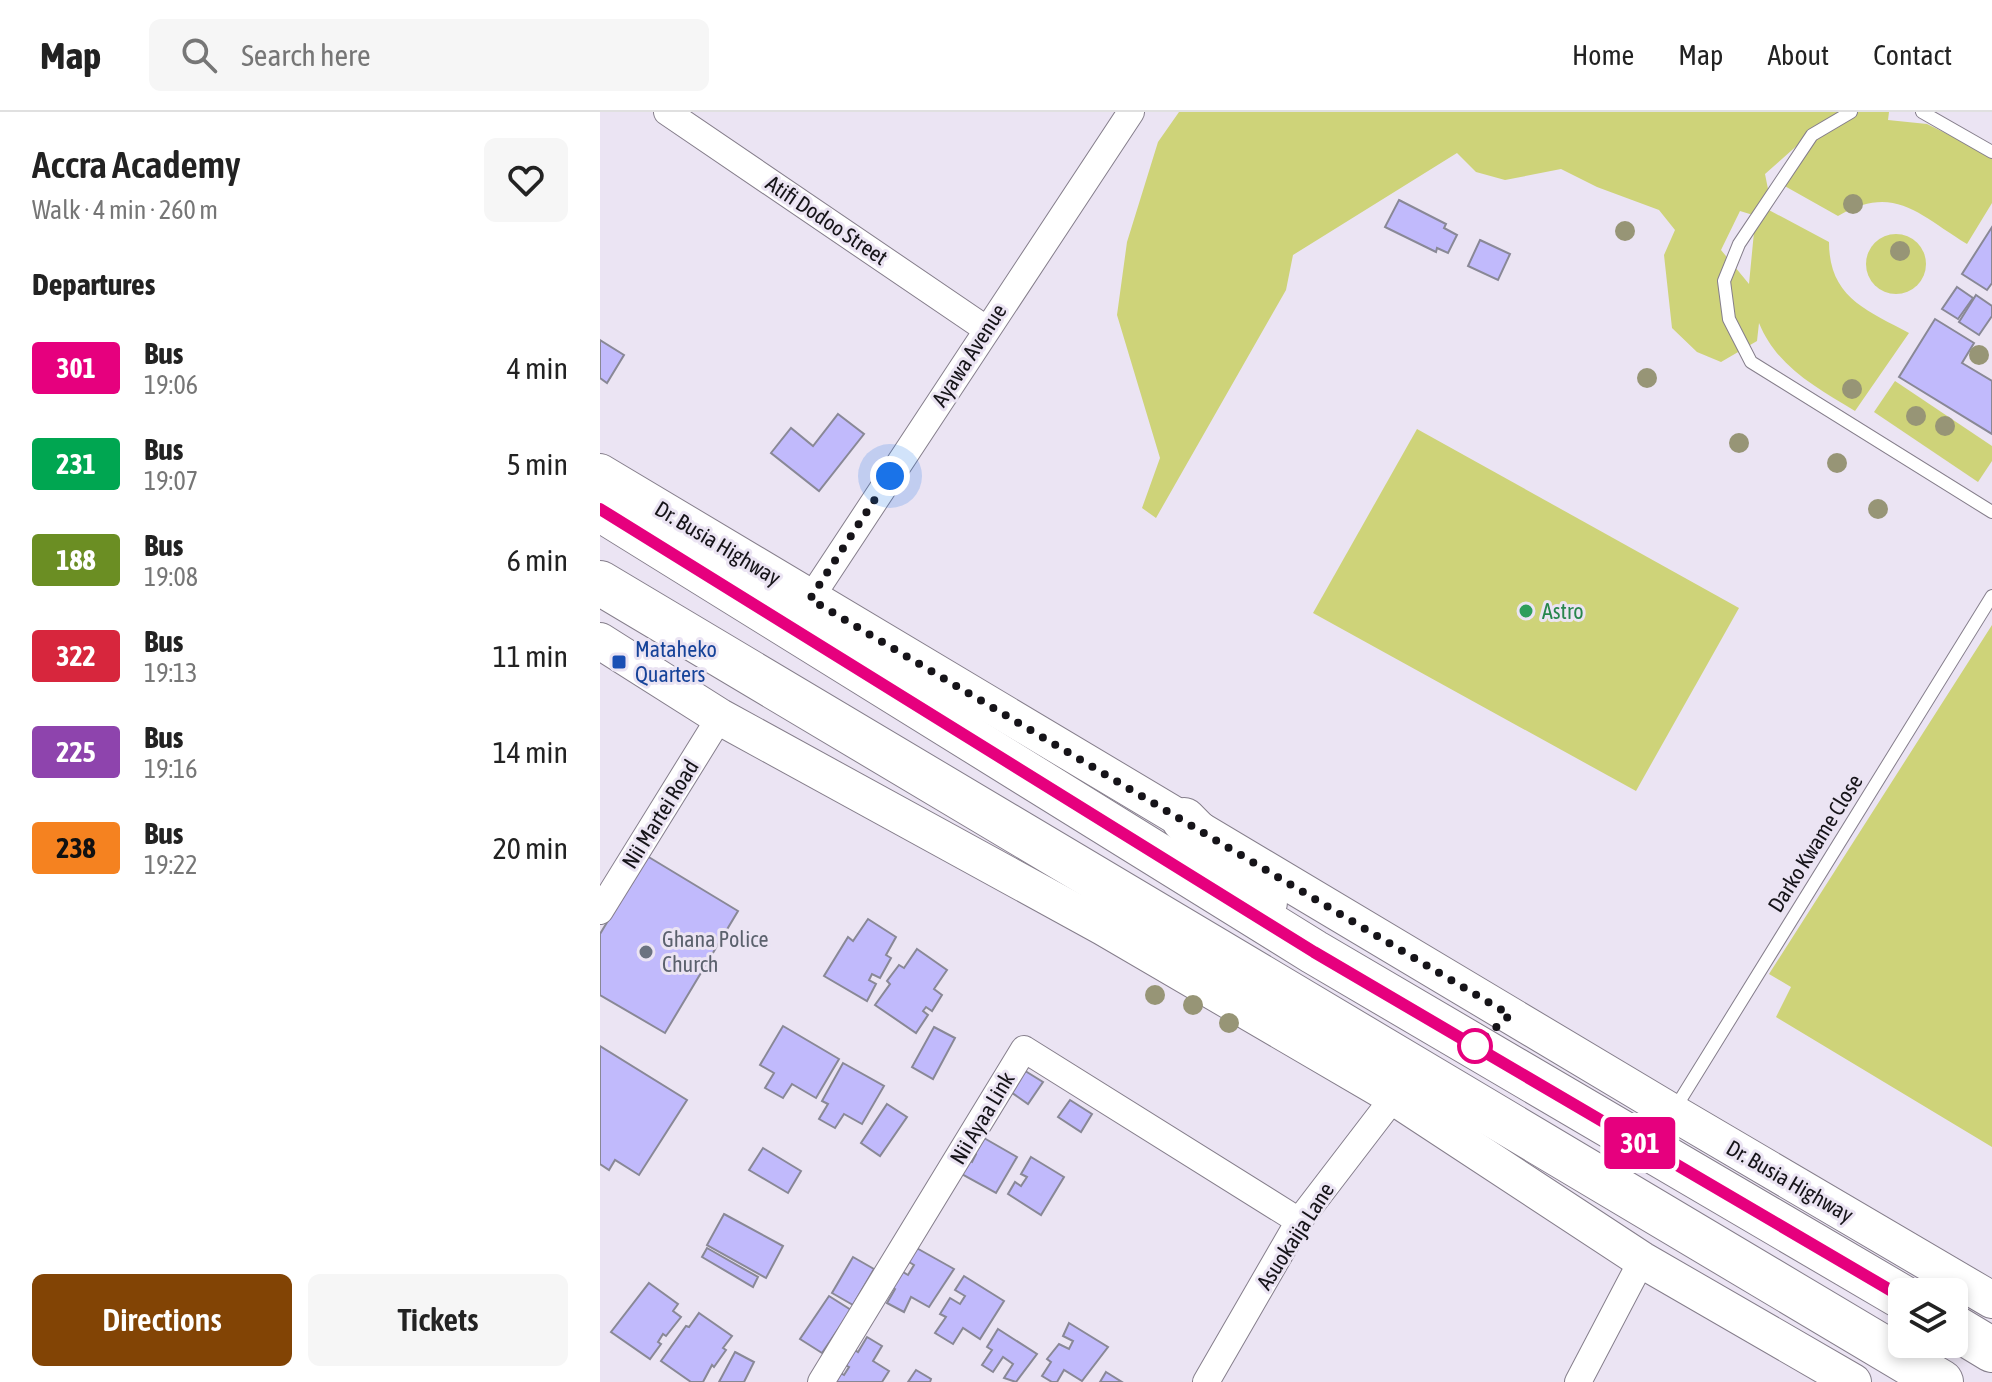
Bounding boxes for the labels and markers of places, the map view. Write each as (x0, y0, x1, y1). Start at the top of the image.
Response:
place label: Astro (1542, 598, 1584, 624)
marker: Astro (1517, 602, 1535, 620)
place label: Mataheko Quarters (635, 636, 717, 687)
marker: Mataheko Quarters (610, 653, 628, 671)
place label: Ghana Police Church (662, 926, 768, 977)
marker: Ghana Police Church (637, 943, 655, 961)
unlabelled marker (1458, 1029, 1492, 1063)

